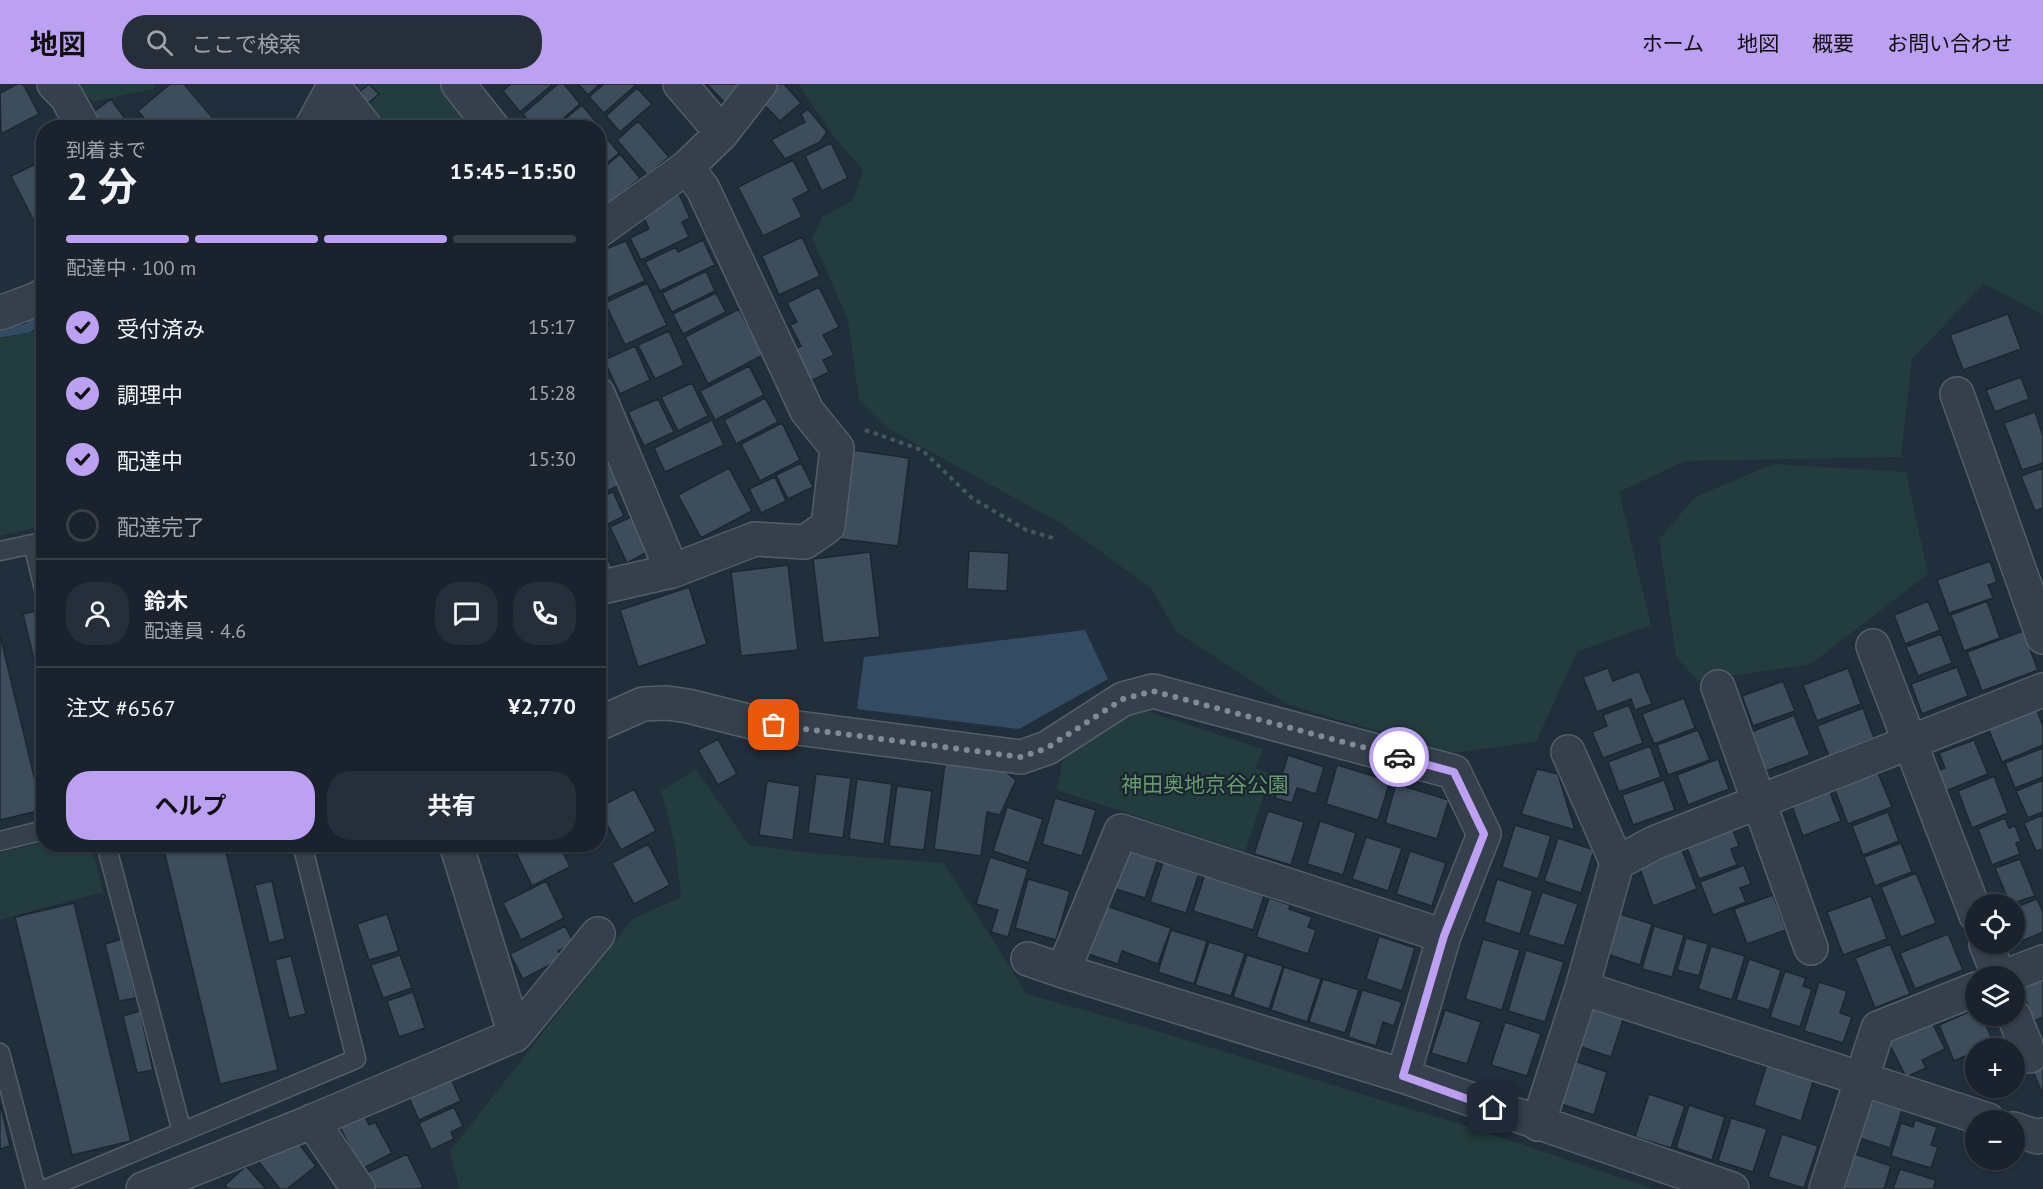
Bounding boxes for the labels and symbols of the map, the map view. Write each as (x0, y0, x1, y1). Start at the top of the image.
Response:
pin (748, 699, 799, 750)
courier (1369, 727, 1429, 787)
park label: 神田奥地京谷公園 (1121, 771, 1289, 798)
pin (1467, 1082, 1518, 1133)

